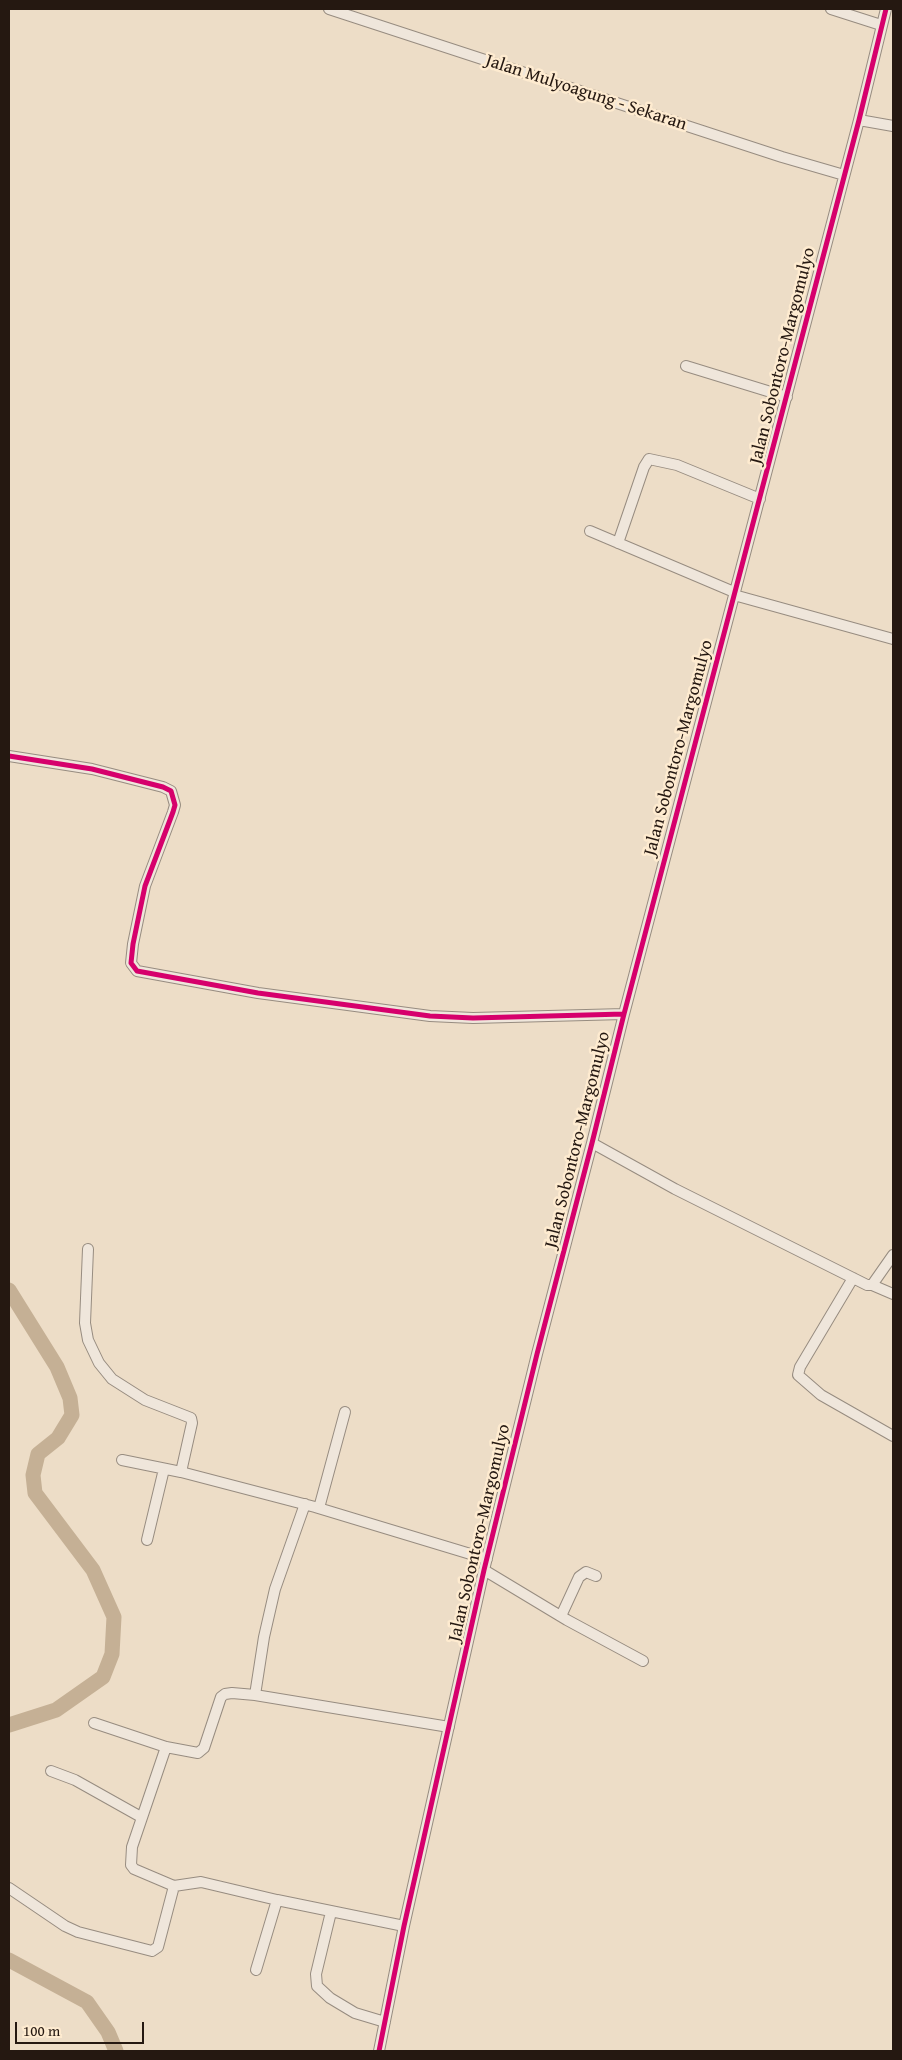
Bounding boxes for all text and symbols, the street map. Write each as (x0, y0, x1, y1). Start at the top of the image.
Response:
street label: Jalan Mulyoagung - Sekaran (483, 50, 689, 136)
street label: Jalan Sobontoro-Margomulyo (746, 245, 820, 467)
street label: Jalan Sobontoro-Margomulyo (640, 638, 718, 858)
street label: Jalan Sobontoro-Margomulyo (541, 1029, 615, 1251)
street label: Jalan Sobontoro-Margomulyo (444, 1422, 516, 1644)
scale bar (18, 2012, 146, 2044)
text: 100 m (23, 2020, 60, 2041)

